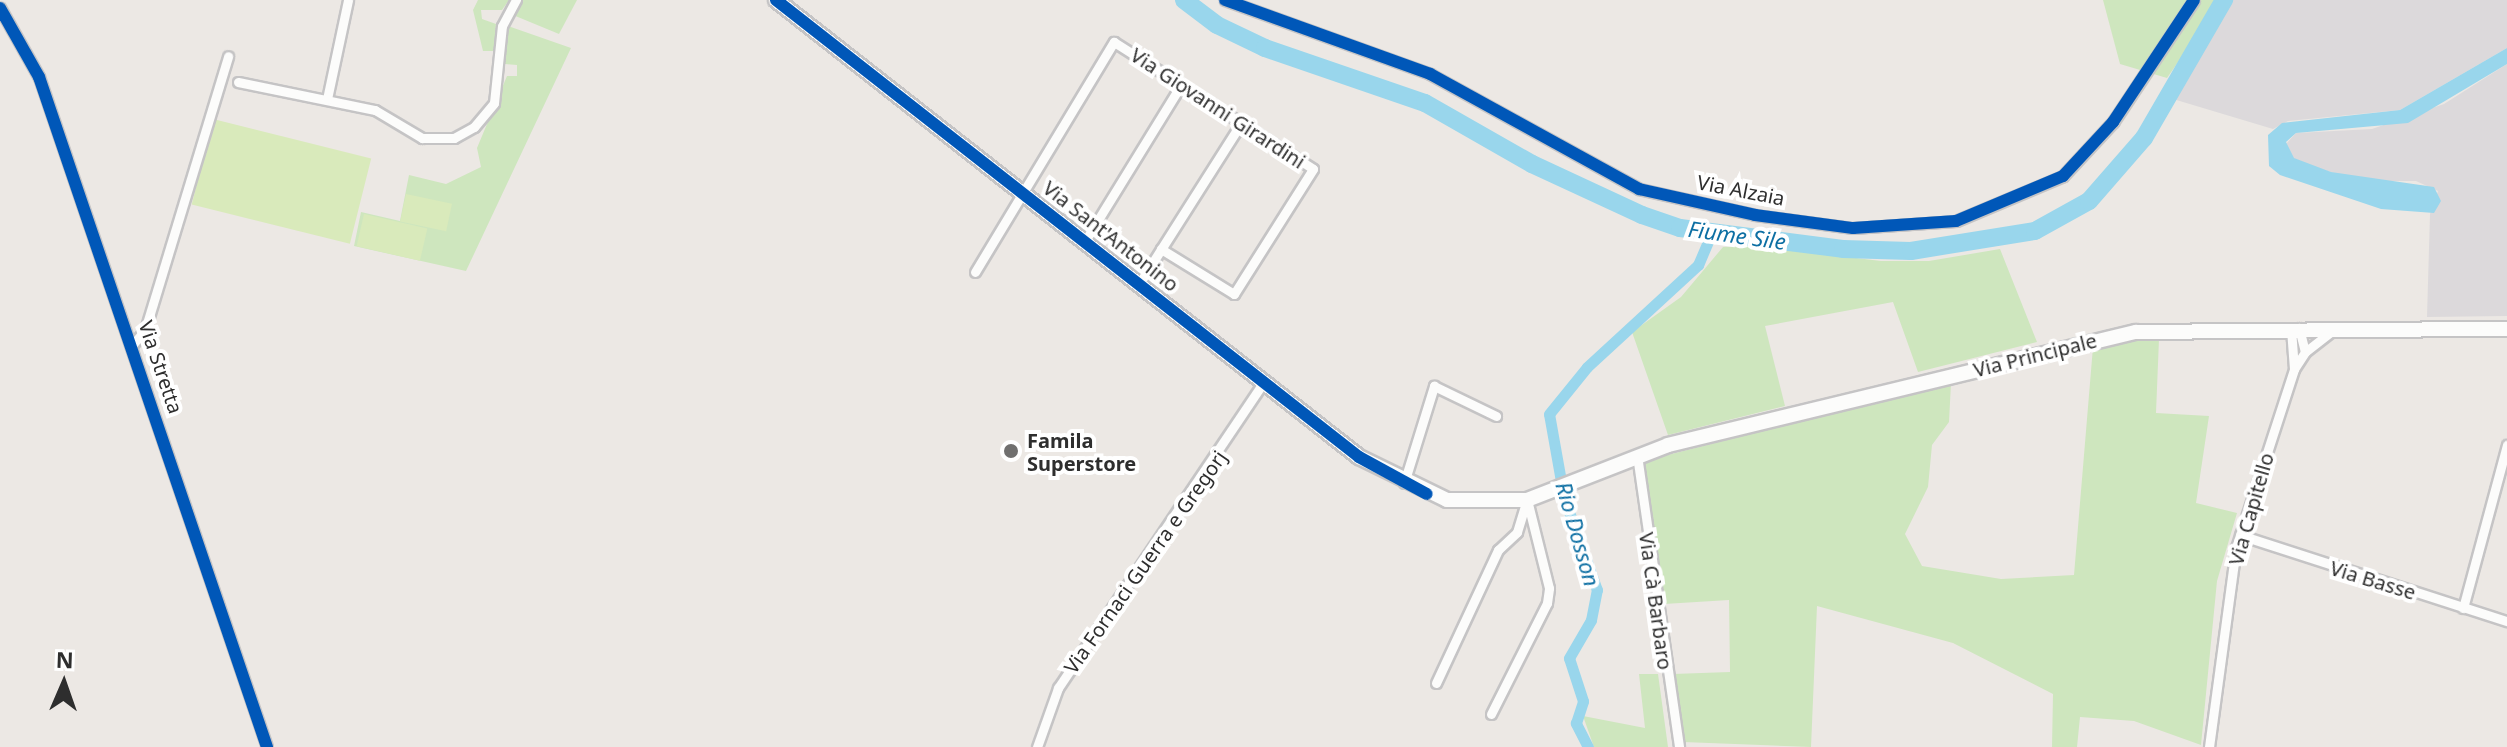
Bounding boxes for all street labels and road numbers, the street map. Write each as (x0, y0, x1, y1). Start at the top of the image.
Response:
street label: Via Giovanni Girardini (1126, 43, 1310, 173)
street label: Via Alzaia (1695, 170, 1787, 210)
street label: Via Sant'Antonino (1038, 176, 1184, 296)
street label: Via Stretta (134, 317, 188, 417)
street label: Via Principale (1971, 328, 2099, 382)
street label: Via Fornaci Guerra e Gregorj (1059, 446, 1231, 678)
street label: Via Capitello (2224, 450, 2278, 568)
street label: Via Cà Barbaro (1634, 531, 1678, 671)
street label: Via Basse (2327, 556, 2419, 604)

